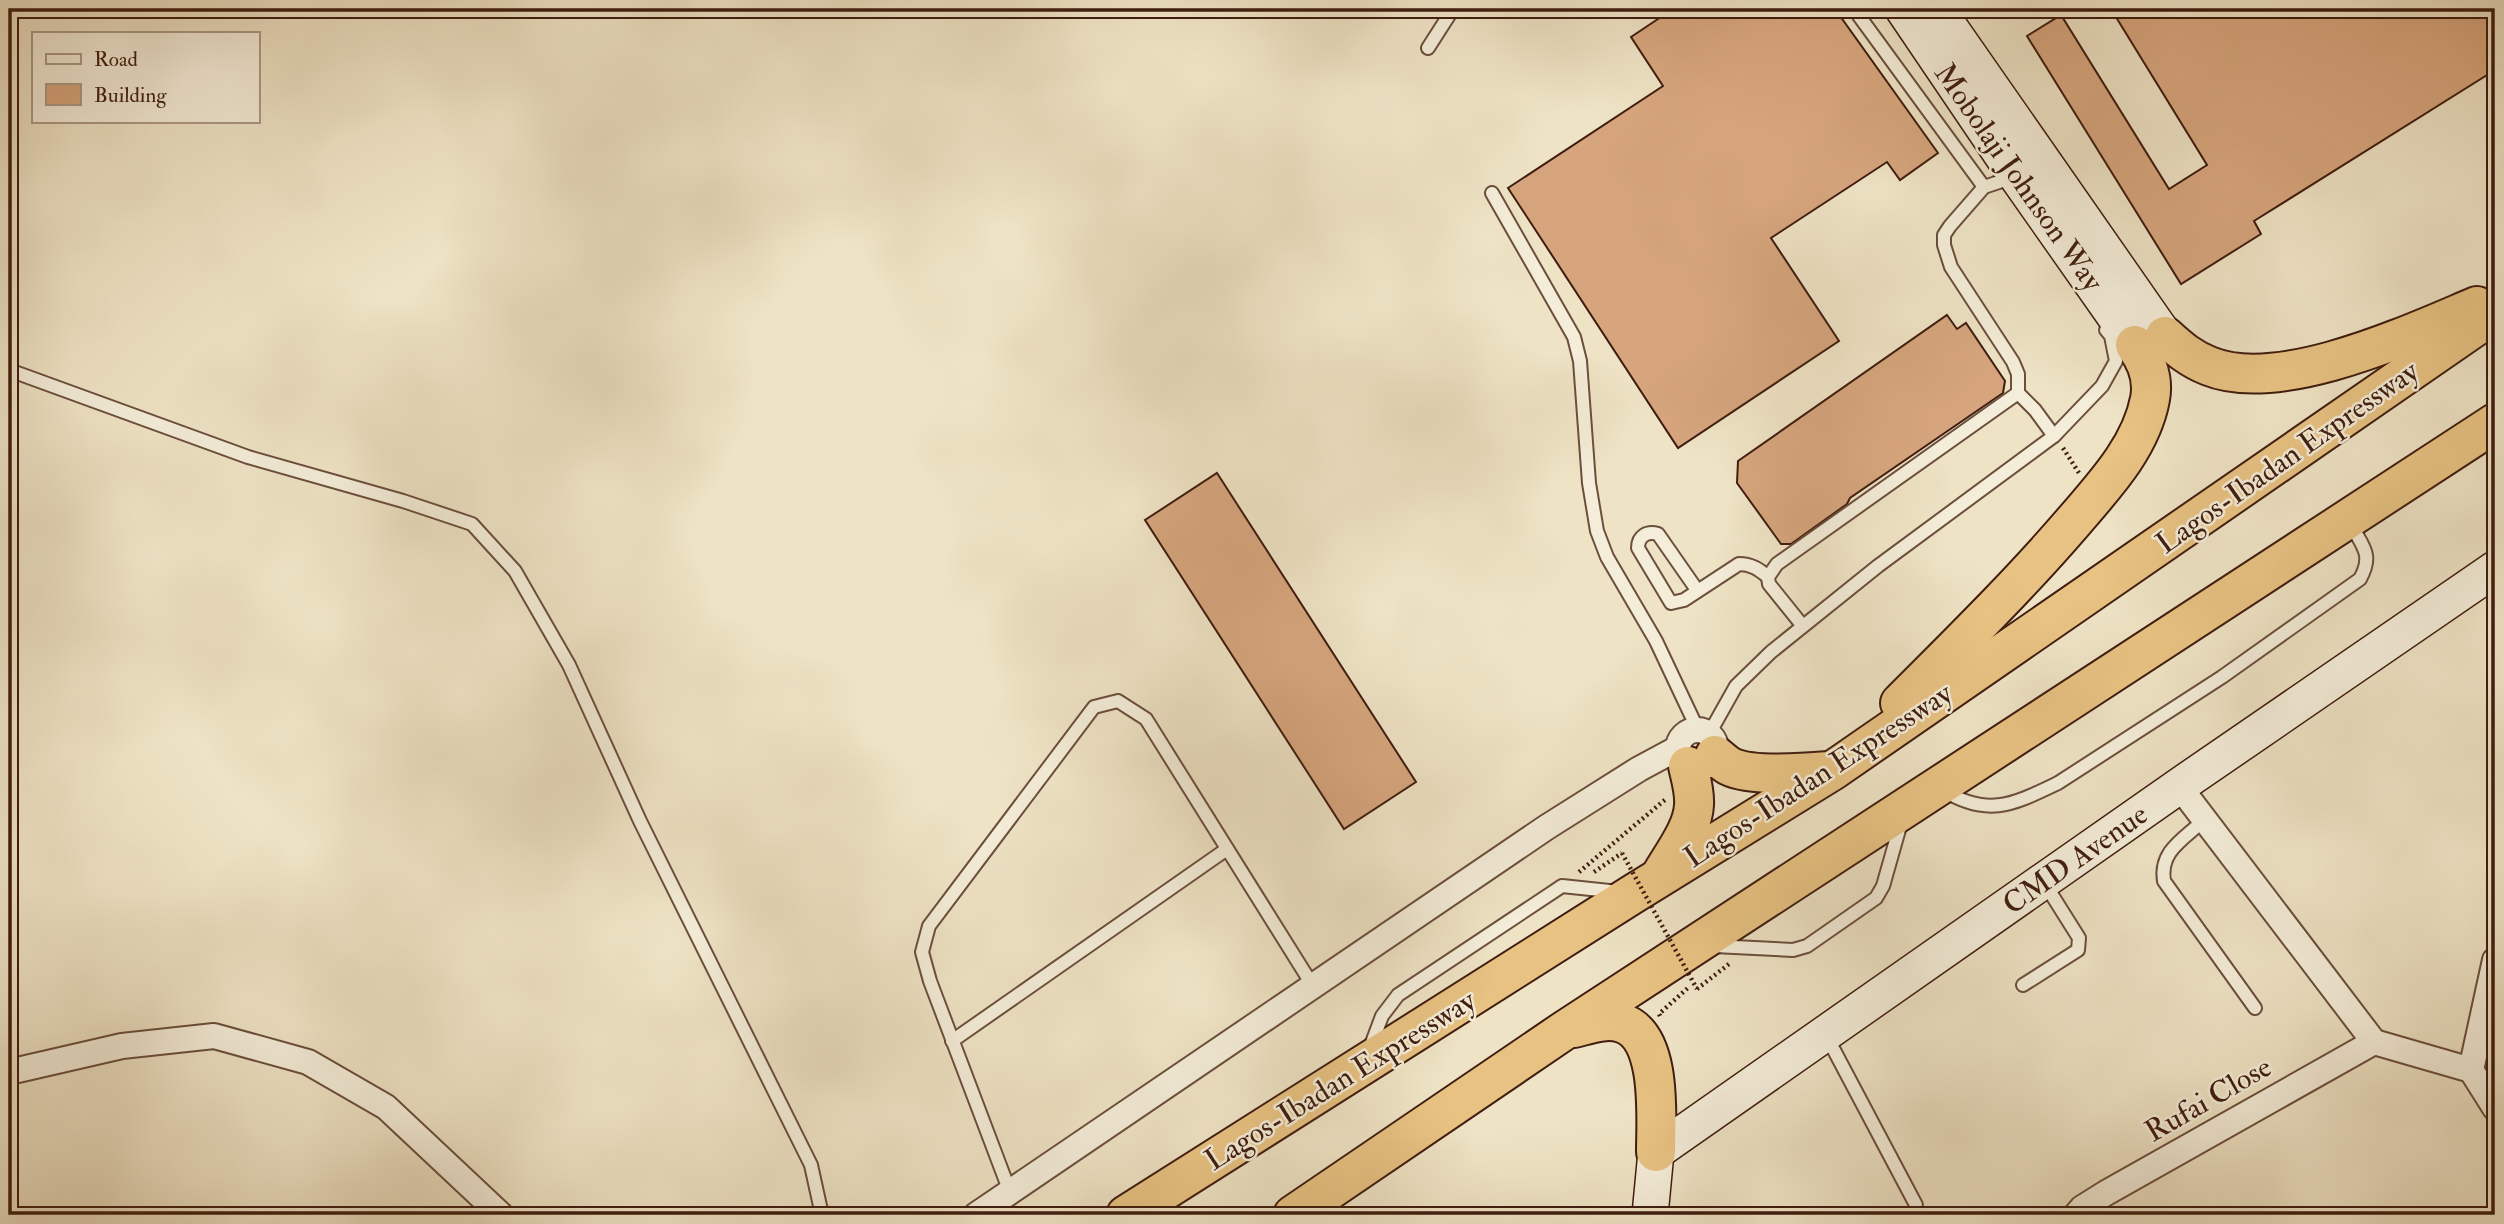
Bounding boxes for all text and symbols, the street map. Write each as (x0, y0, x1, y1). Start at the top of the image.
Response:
legend (32, 32, 259, 122)
text: Road (94, 46, 139, 73)
street label: Mobolaji Johnson Way (1926, 56, 2112, 299)
text: Building (94, 82, 167, 109)
street label: Lagos-Ibadan Expressway (2149, 352, 2426, 562)
street label: Lagos-Ibadan Expressway (1677, 674, 1960, 876)
street label: CMD Avenue (1996, 796, 2155, 923)
street label: Lagos-Ibadan Expressway (1198, 982, 1483, 1179)
street label: Rufai Close (2138, 1048, 2278, 1150)

